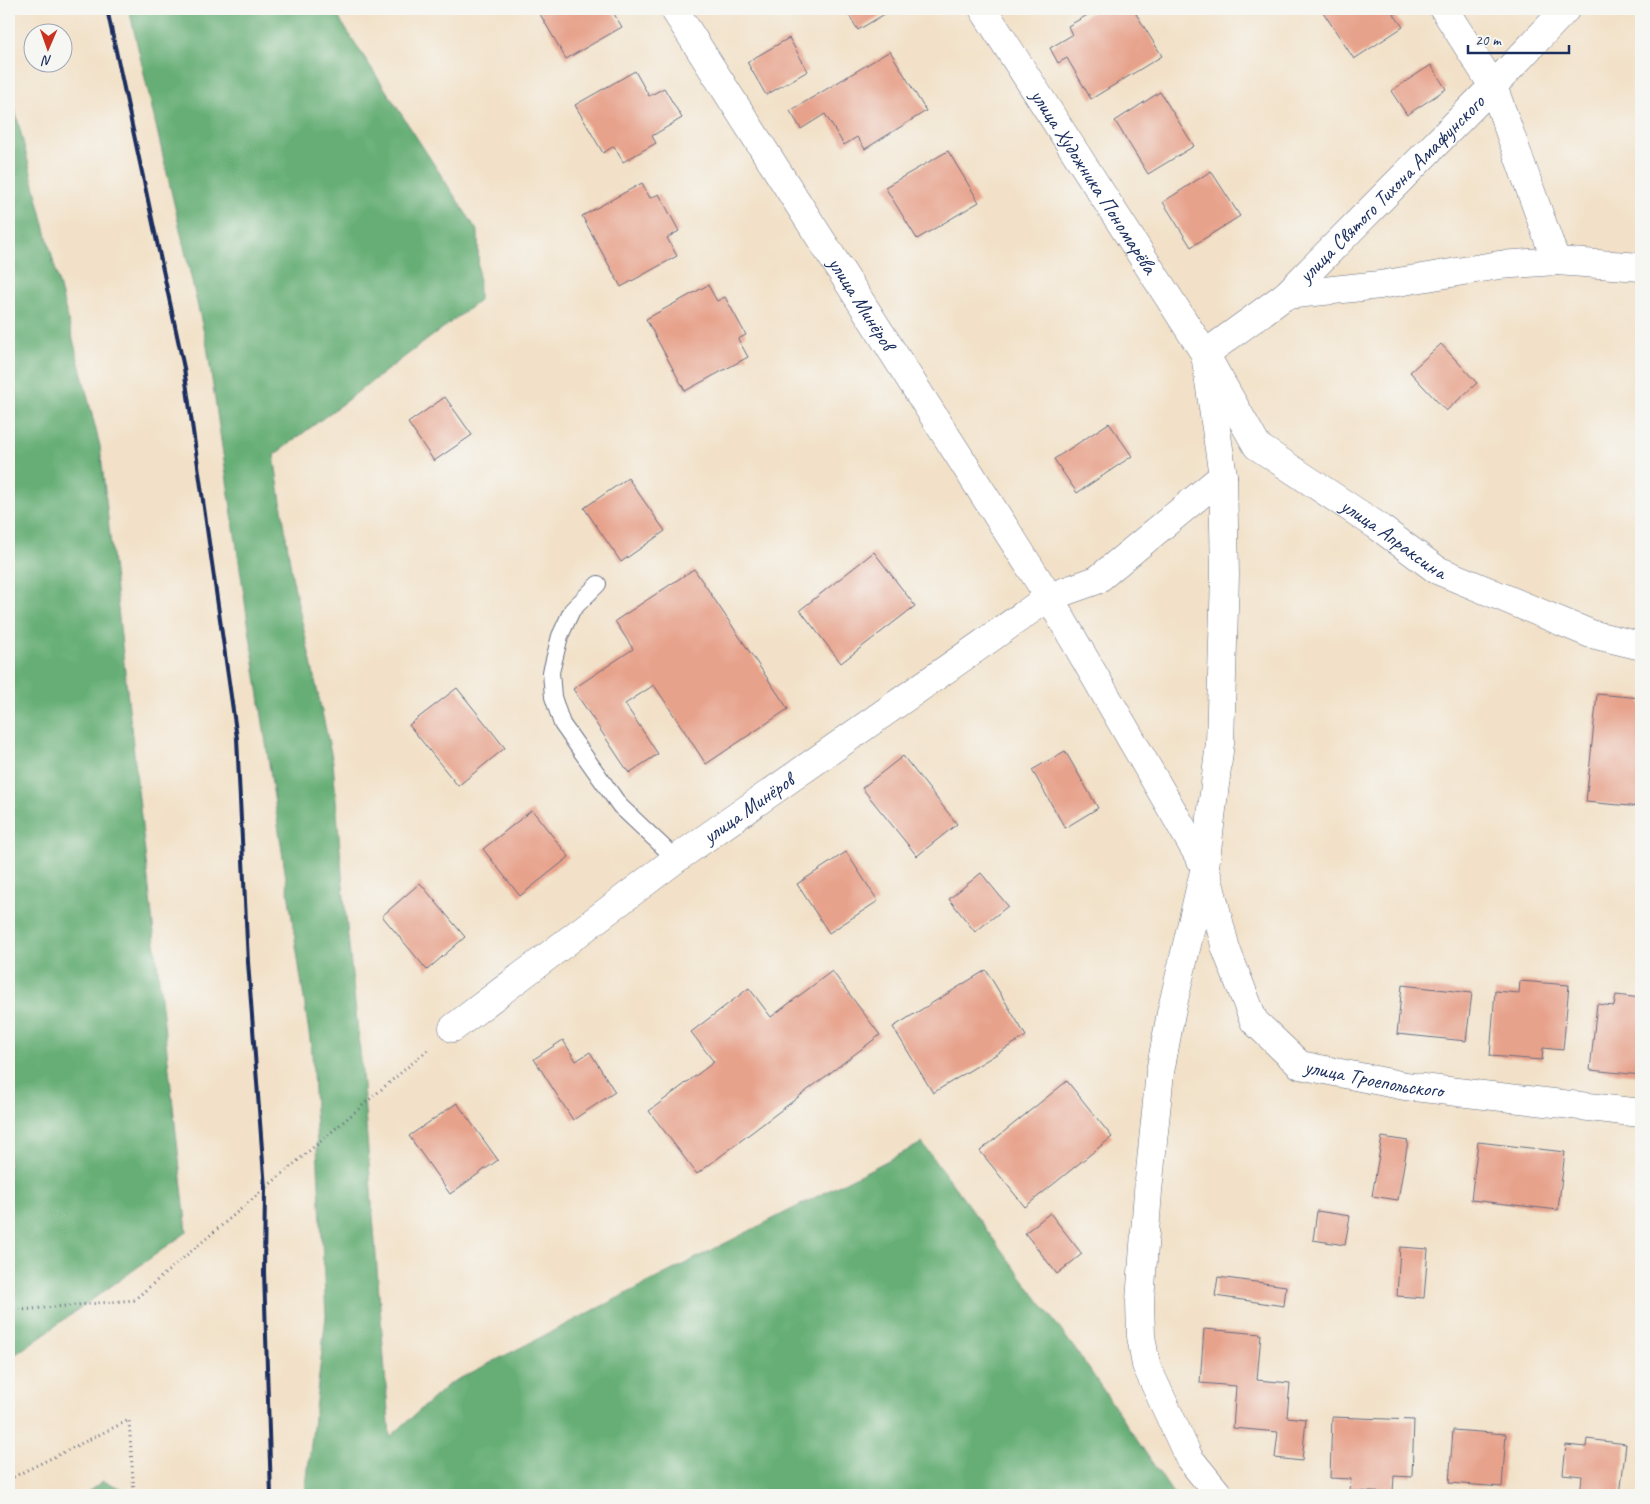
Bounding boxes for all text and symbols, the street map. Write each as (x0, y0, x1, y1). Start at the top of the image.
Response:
north arrow (22, 22, 72, 72)
scale bar (1468, 22, 1569, 54)
text: 20 m (1475, 31, 1502, 50)
text: N (41, 52, 52, 69)
street label: улица Художника Пономарёва (1024, 82, 1164, 280)
street label: улица Святого Тихона Амафунского (1291, 88, 1491, 289)
street label: улица Минёров (821, 250, 903, 358)
street label: улица Апраксина (1334, 491, 1452, 586)
street label: улица Минёров (696, 765, 802, 850)
street label: улица Троепольского (1300, 1053, 1447, 1104)

